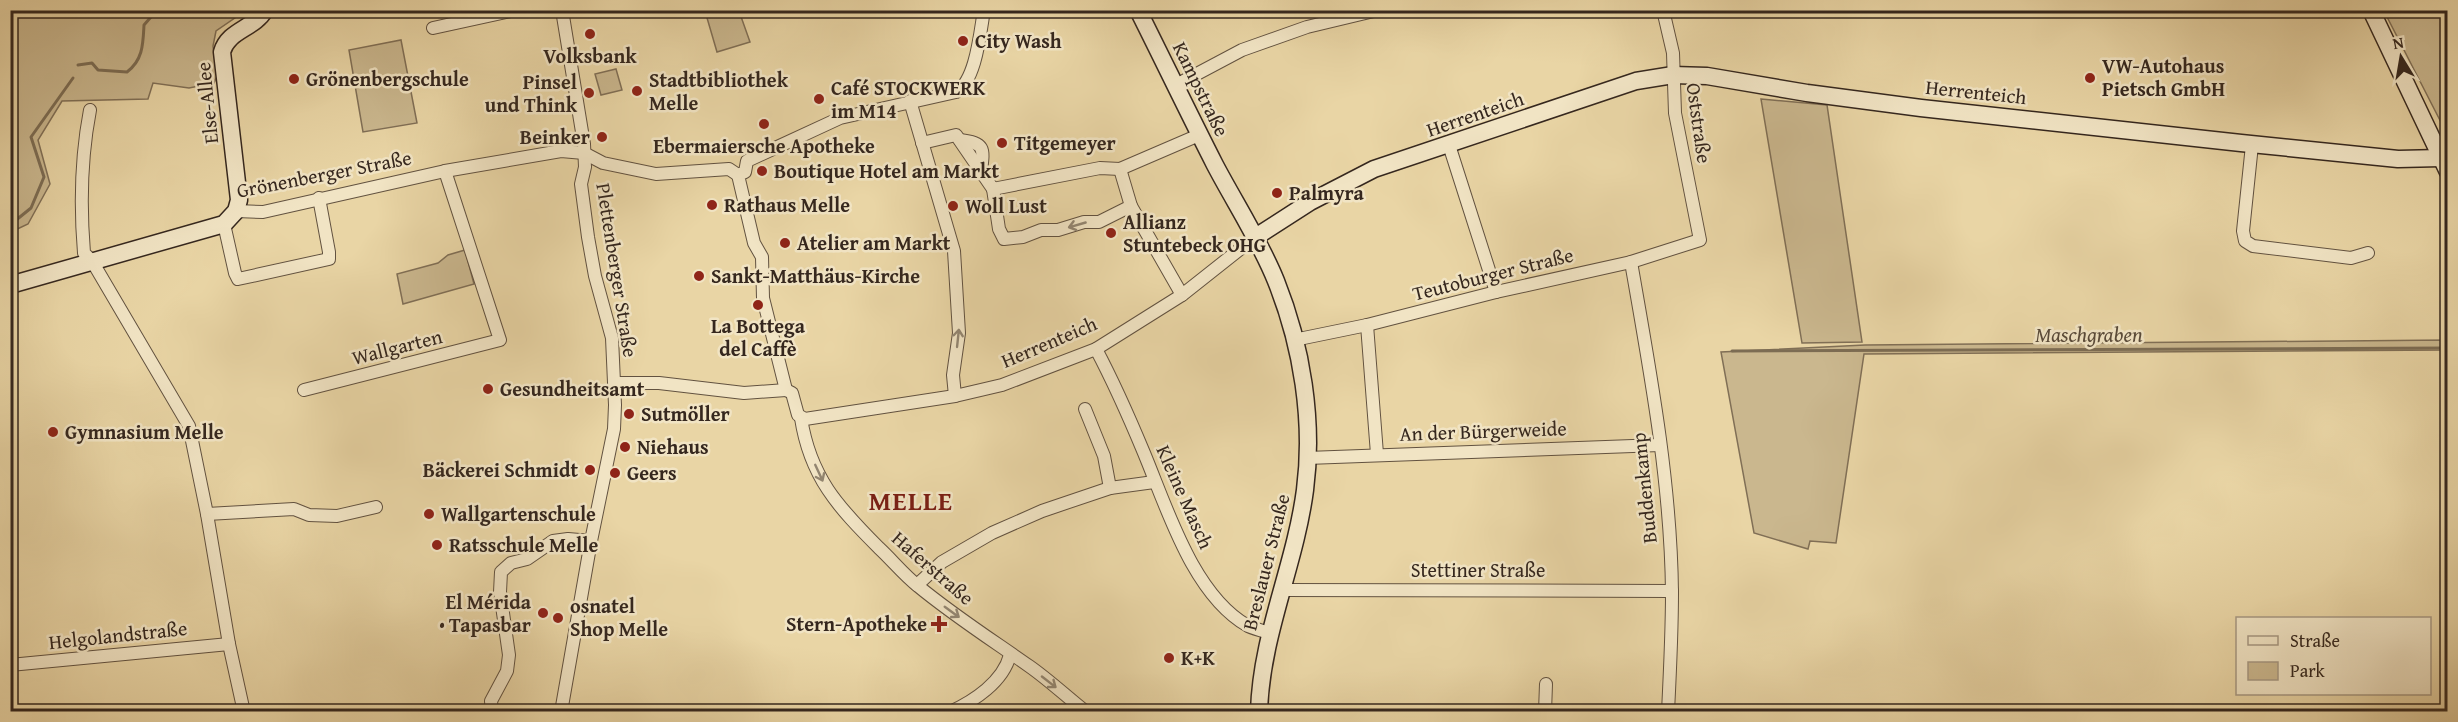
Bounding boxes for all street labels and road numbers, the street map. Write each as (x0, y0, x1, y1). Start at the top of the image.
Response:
street label: Kampstraße (1166, 37, 1237, 141)
street label: Else-Allee (188, 61, 225, 145)
street label: Herrenteich (1924, 72, 2028, 111)
street label: Oststraße (1680, 81, 1719, 165)
street label: Herrenteich (1422, 83, 1527, 144)
street label: Grönenberger Straße (234, 142, 414, 205)
street label: Plettenberger Straße (589, 181, 646, 359)
street label: Teutoburger Straße (1409, 240, 1576, 308)
street label: Herrenteich (997, 308, 1101, 375)
street label: Wallgarten (349, 321, 445, 372)
street label: An der Bürgerweide (1399, 413, 1567, 448)
street label: Buddenkamp (1623, 431, 1664, 545)
street label: Kleine Masch (1150, 440, 1221, 553)
street label: Breslauer Straße (1235, 490, 1297, 633)
street label: Haferstraße (886, 524, 981, 611)
street label: Stettiner Straße (1411, 555, 1545, 584)
street label: Helgolandstraße (47, 613, 189, 656)

